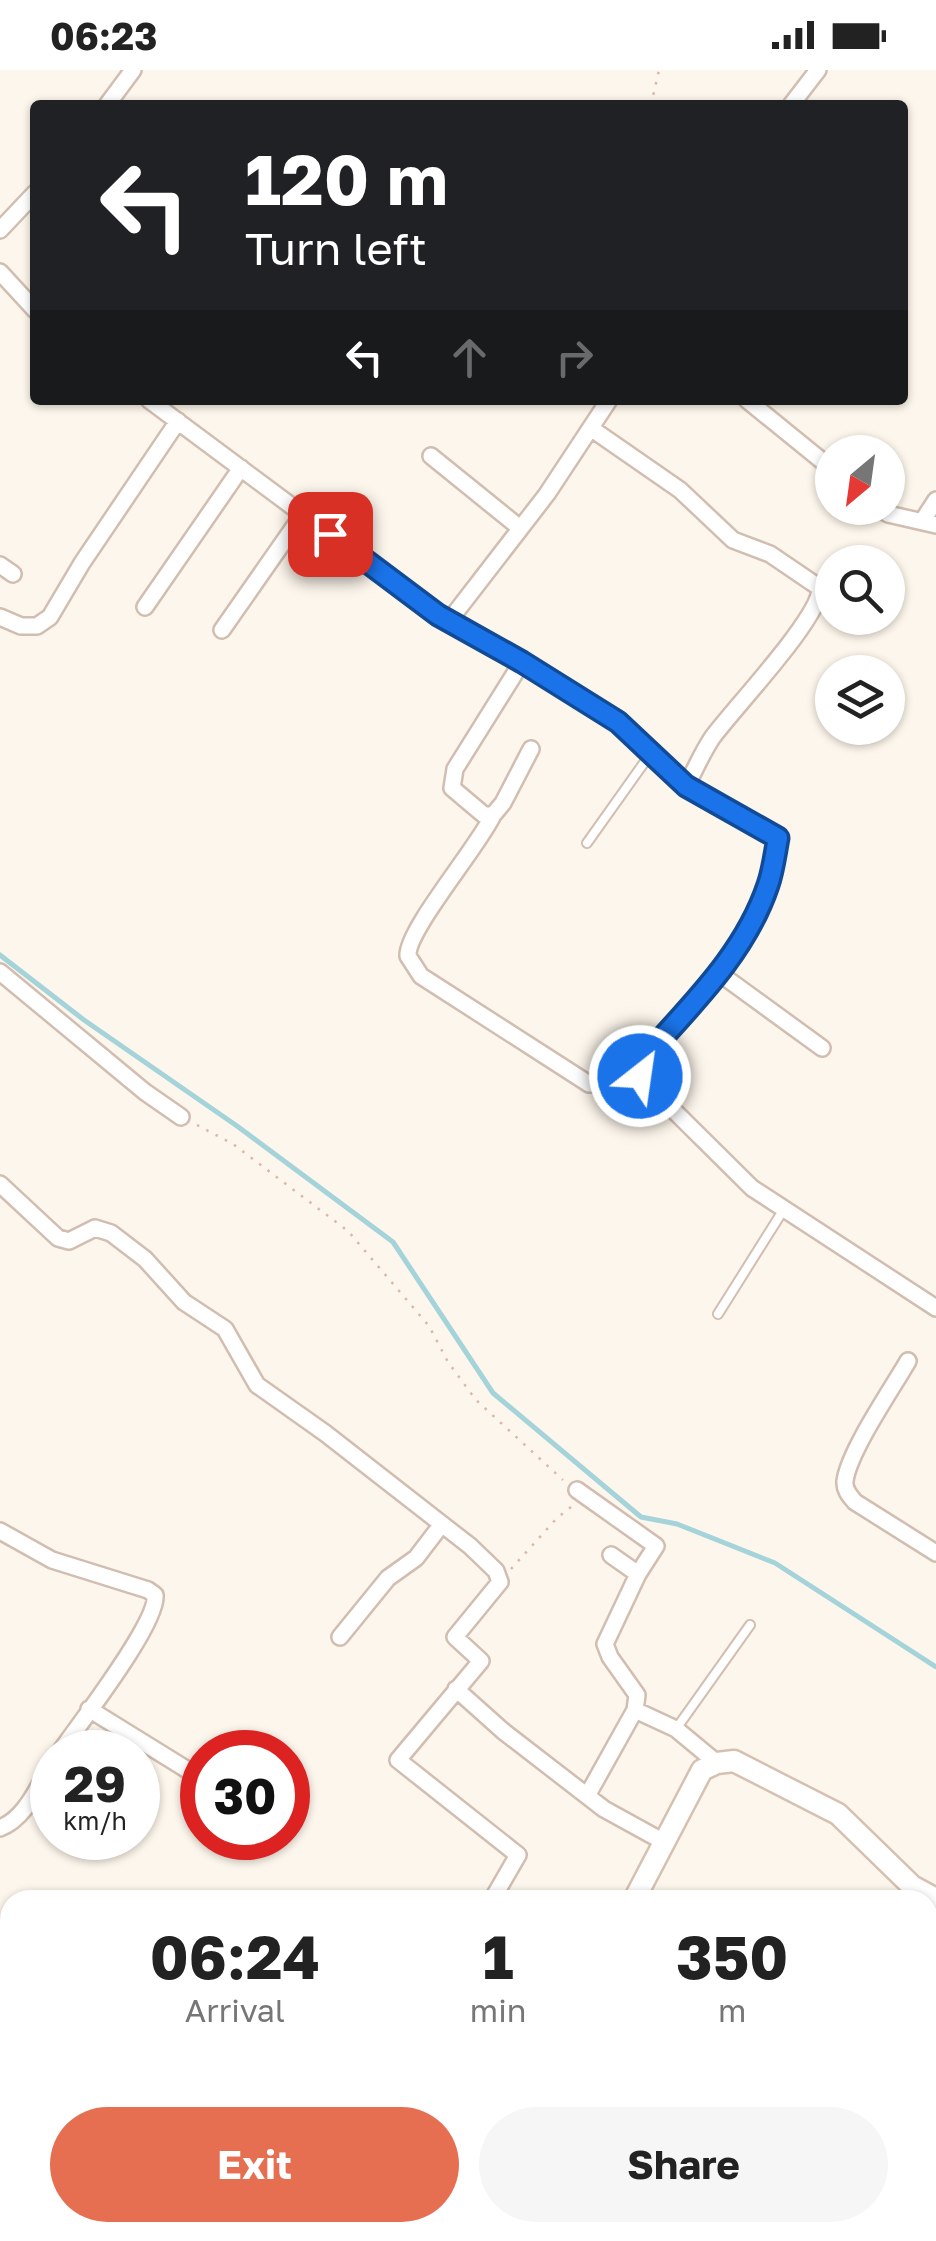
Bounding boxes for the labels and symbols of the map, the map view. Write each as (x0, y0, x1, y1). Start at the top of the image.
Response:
north arrow (815, 435, 905, 525)
pin (288, 492, 373, 577)
position arrow (588, 1024, 692, 1128)
speed limit sign: 30 (180, 1730, 310, 1860)

